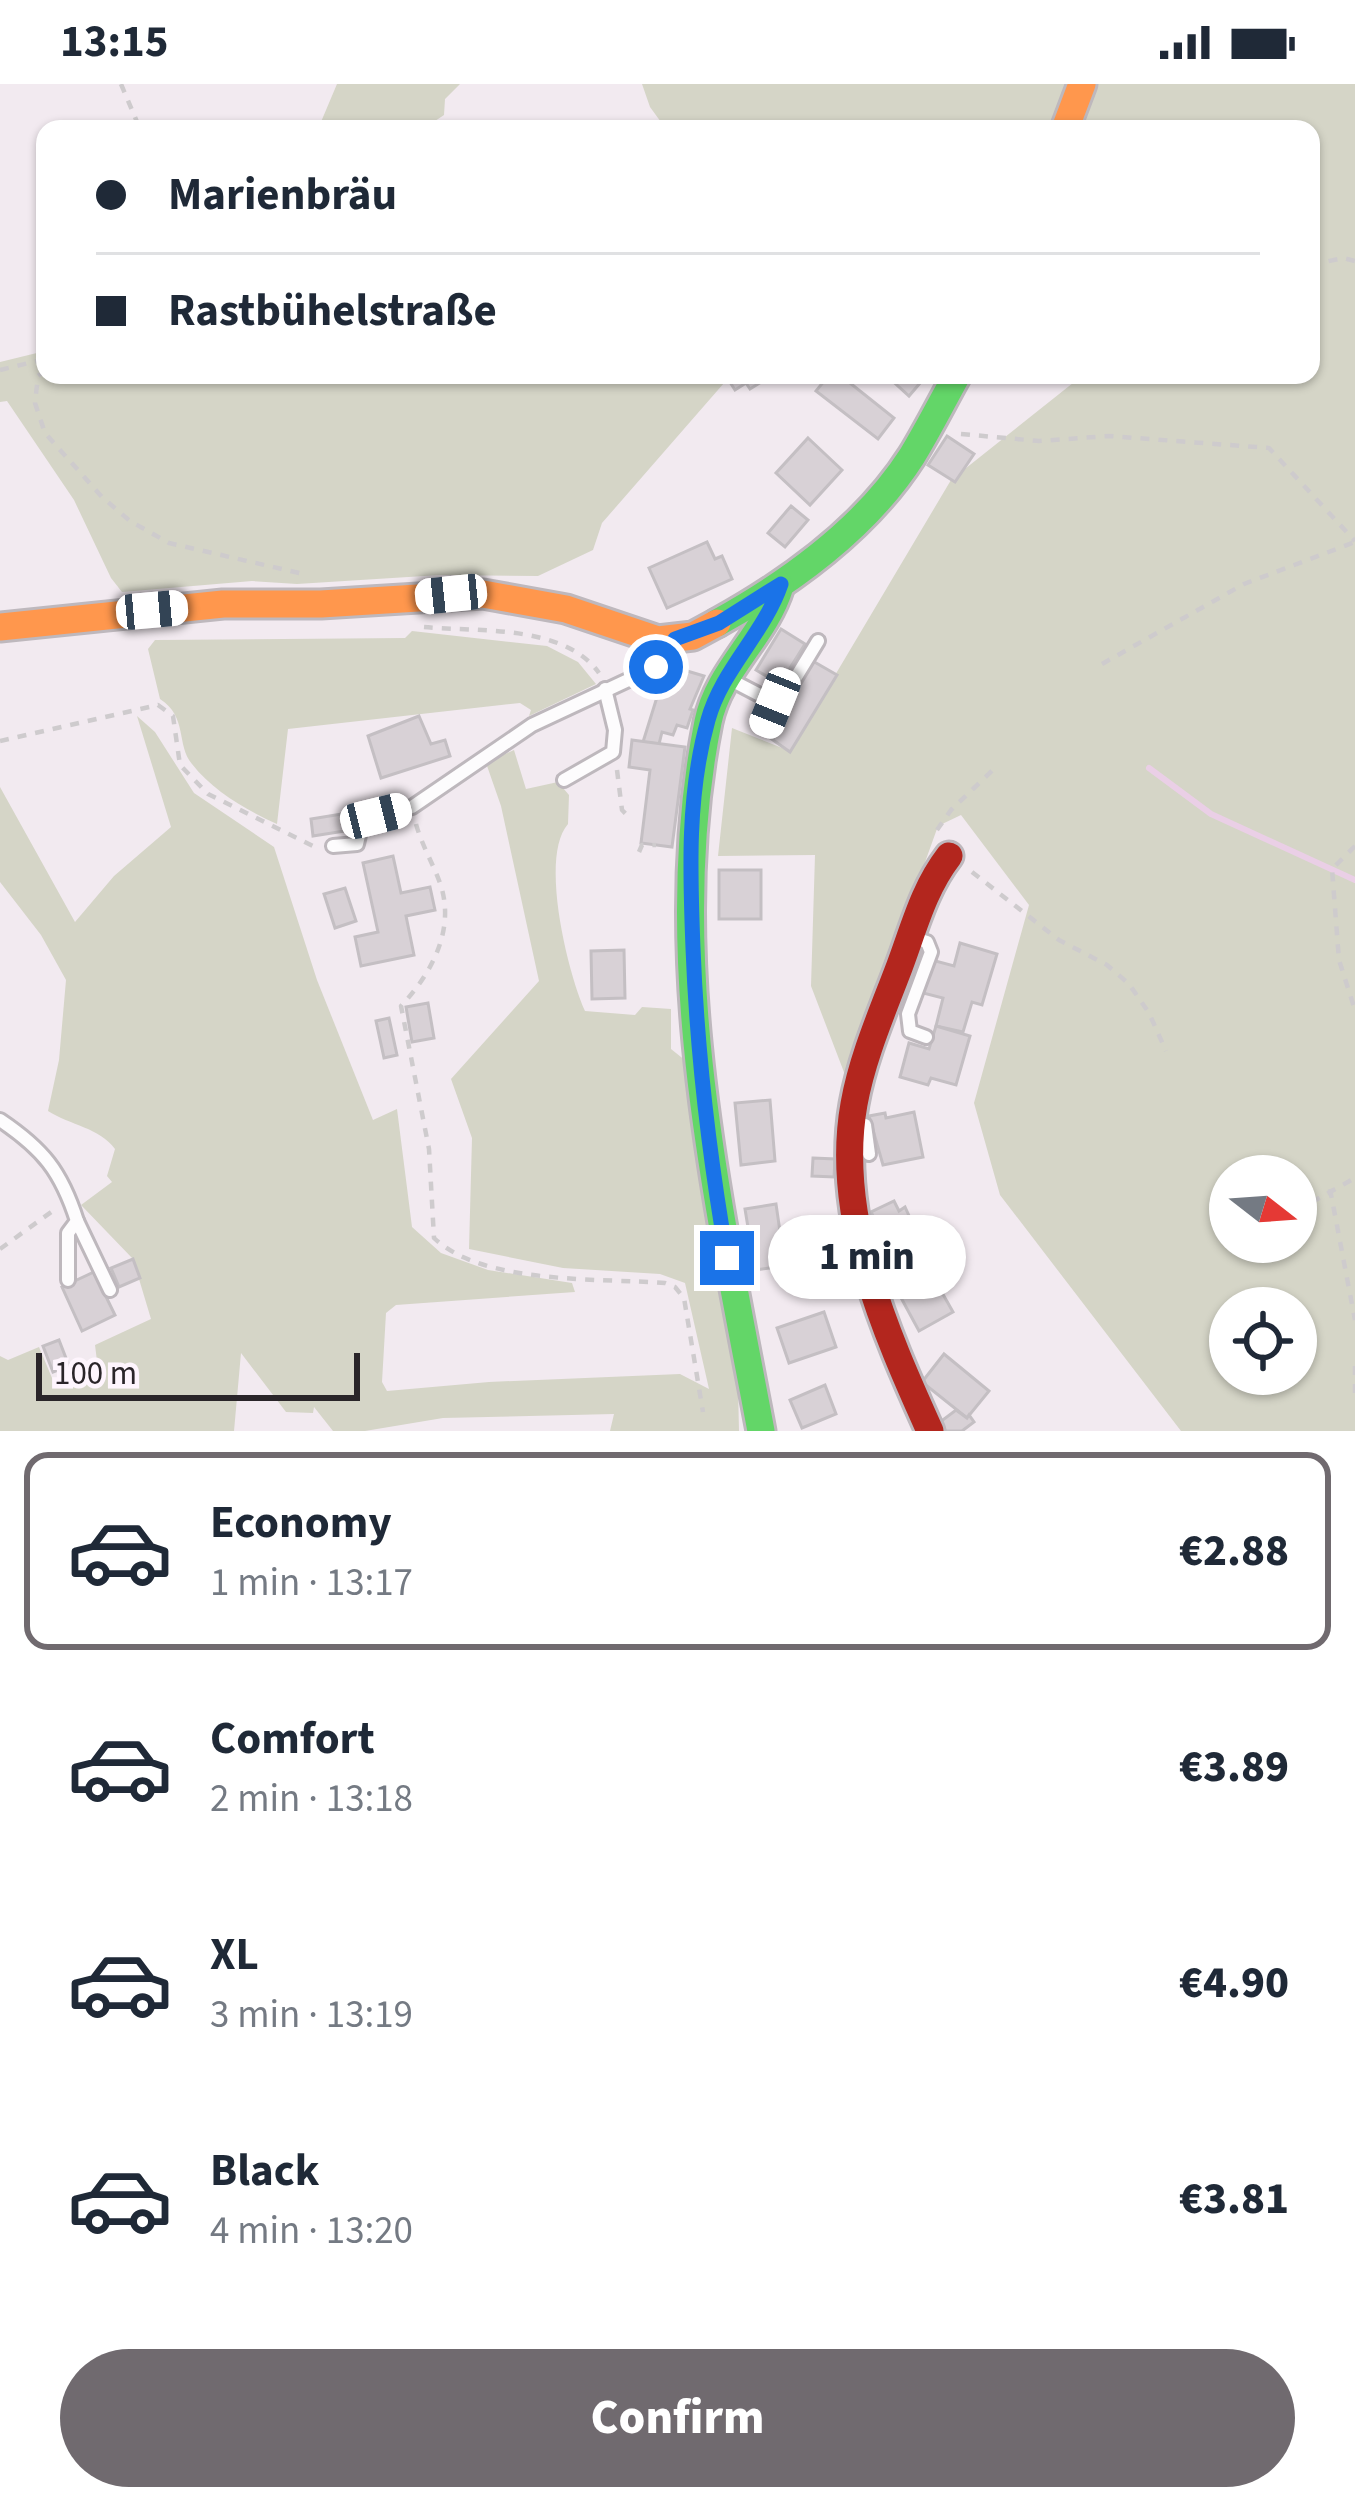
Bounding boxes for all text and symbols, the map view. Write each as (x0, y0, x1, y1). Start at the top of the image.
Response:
text: 13:15 (60, 10, 169, 74)
text: Marienbräu (168, 163, 397, 227)
text: Rastbühelstraße (168, 279, 497, 343)
car (413, 572, 489, 616)
car (115, 589, 189, 631)
route start (629, 640, 683, 694)
car (745, 663, 805, 743)
car (337, 790, 415, 842)
north arrow (1209, 1155, 1317, 1263)
map controls (1209, 1155, 1317, 1395)
callout: 1 min (769, 1216, 967, 1300)
text: 1 min (819, 1229, 915, 1285)
route end (700, 1231, 754, 1285)
button: locate (1209, 1287, 1317, 1395)
scale bar (36, 1347, 360, 1400)
text: 100 m (54, 1350, 137, 1397)
text: Economy (210, 1491, 392, 1555)
icon: car (66, 1497, 174, 1605)
text: €2.88 (1179, 1519, 1289, 1583)
text: 1 min · 13:17 (210, 1555, 413, 1611)
text: Comfort (210, 1707, 375, 1771)
icon: car (66, 1713, 174, 1821)
text: €3.89 (1179, 1735, 1289, 1799)
text: 2 min · 13:18 (210, 1771, 413, 1827)
text: XL (210, 1923, 259, 1987)
icon: car (66, 1929, 174, 2037)
text: €4.90 (1179, 1951, 1289, 2015)
text: 3 min · 13:19 (210, 1987, 413, 2043)
text: Black (210, 2139, 320, 2203)
icon: car (66, 2145, 174, 2253)
text: €3.81 (1179, 2167, 1289, 2231)
text: 4 min · 13:20 (210, 2203, 413, 2259)
button: Confirm (60, 2349, 1295, 2487)

